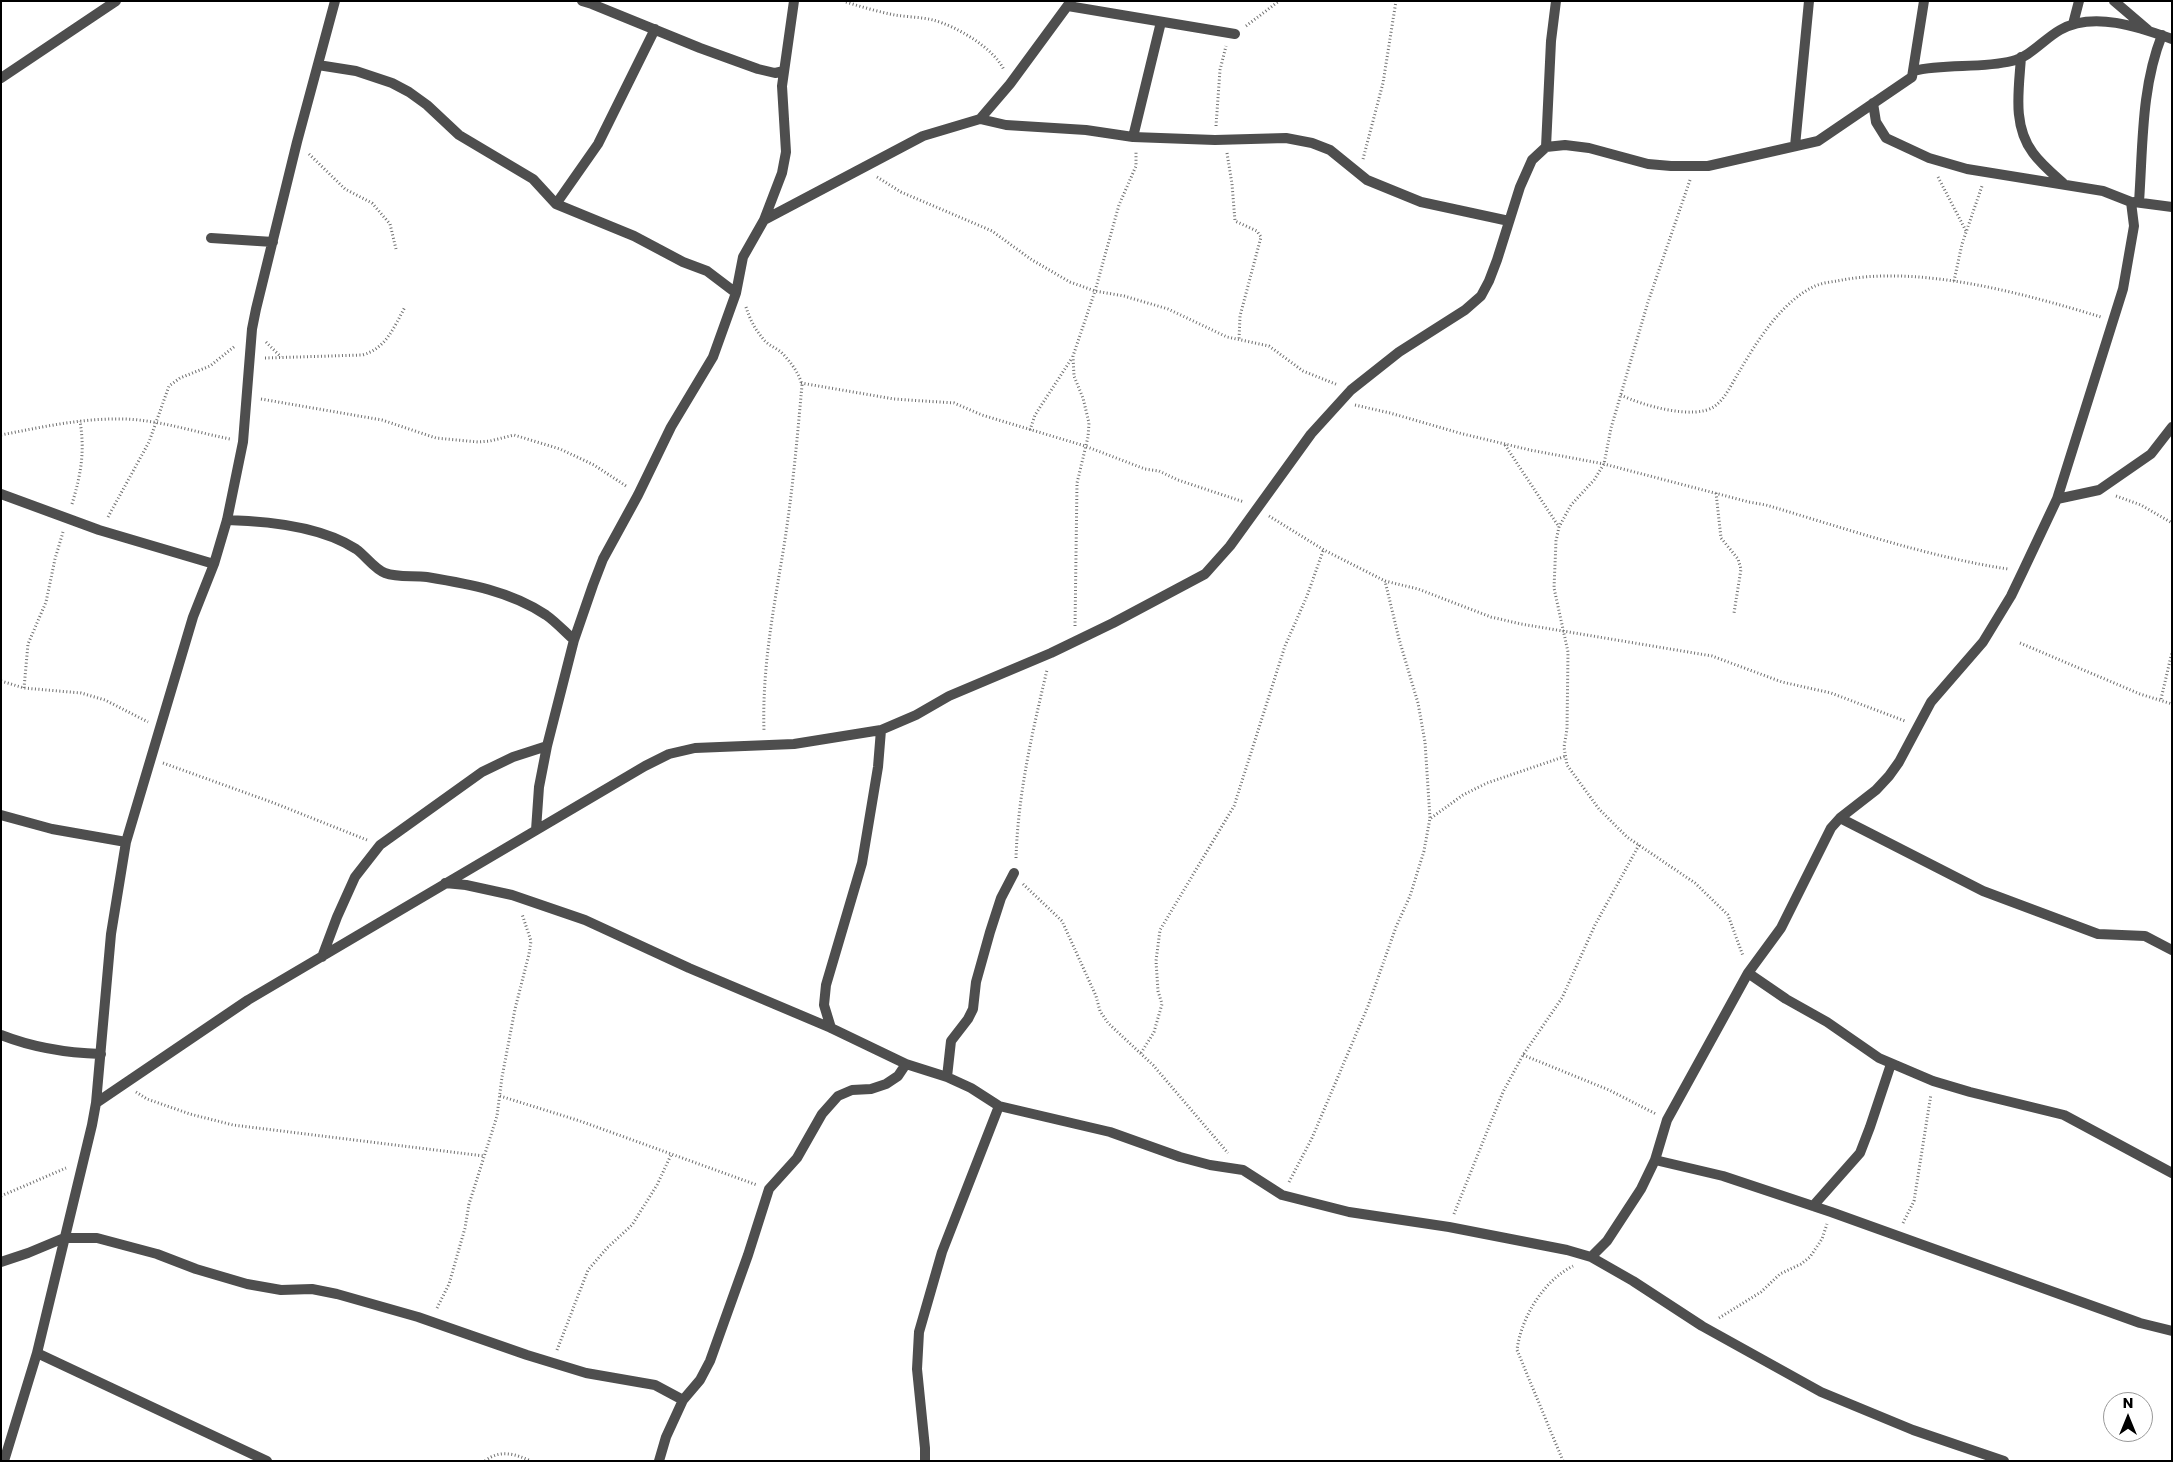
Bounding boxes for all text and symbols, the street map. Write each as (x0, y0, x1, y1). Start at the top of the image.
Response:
north arrow (2103, 1392, 2153, 1442)
text: N (2123, 1393, 2133, 1413)

